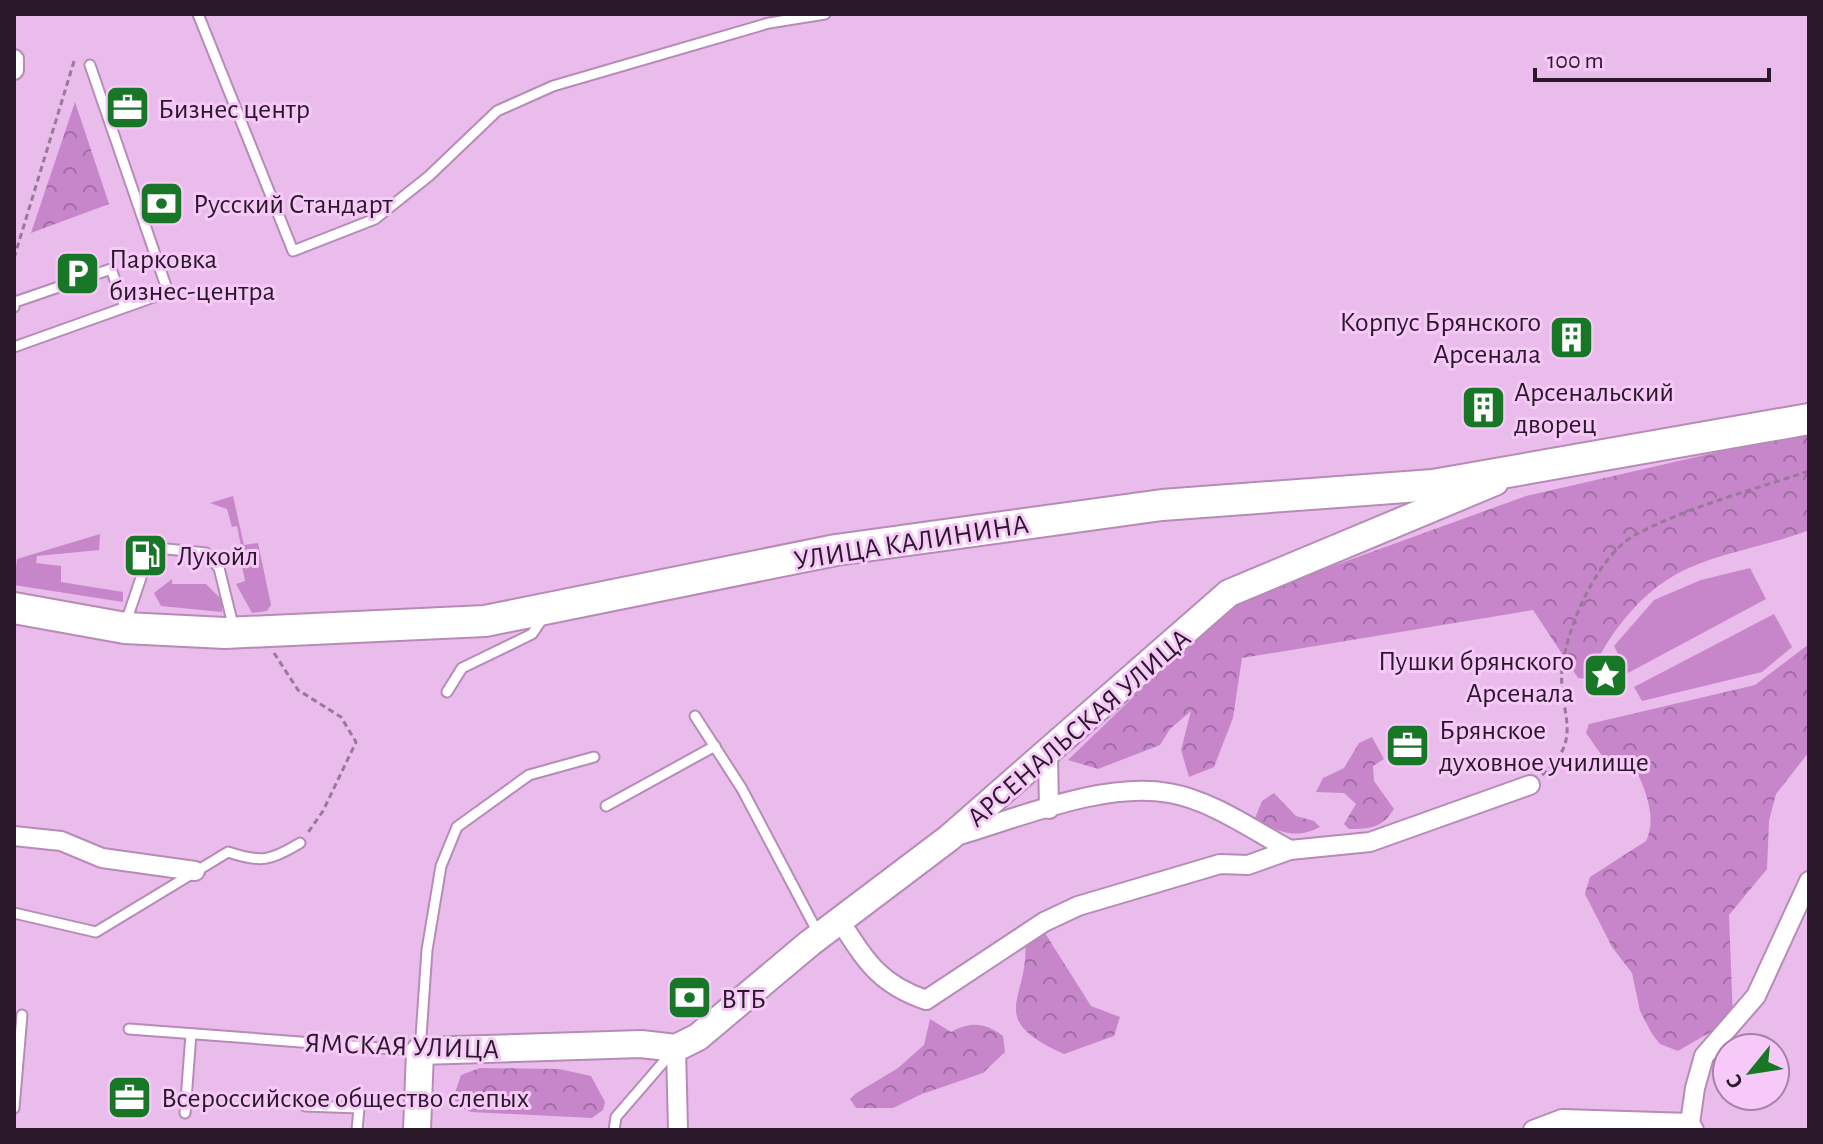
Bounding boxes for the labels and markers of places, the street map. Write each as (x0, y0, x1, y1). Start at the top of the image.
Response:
office icon: Бизнес центр (103, 84, 151, 132)
place label: Бизнес центр (158, 96, 310, 124)
bank icon: Русский Стандарт (138, 179, 186, 227)
place label: Русский Стандарт (193, 191, 393, 219)
place label: Парковка бизнес-центра (109, 246, 275, 306)
parking icon: Парковка бизнес-центра (54, 250, 102, 298)
place label: Корпус Брянского Арсенала (1339, 309, 1541, 369)
building icon: Корпус Брянского Арсенала (1548, 313, 1596, 361)
place label: Арсенальский дворец (1514, 379, 1674, 439)
building icon: Арсенальский дворец (1459, 383, 1507, 431)
fuel station icon: Лукойл (122, 531, 170, 579)
place label: Лукойл (177, 543, 258, 571)
place label: Пушки брянского Арсенала (1378, 648, 1574, 708)
place icon: Пушки брянского Арсенала (1581, 652, 1629, 700)
place label: Брянское духовное училище (1439, 717, 1649, 777)
office icon: Брянское духовное училище (1384, 721, 1432, 769)
bank icon: ВТБ (666, 974, 714, 1022)
place label: ВТБ (721, 986, 766, 1014)
office icon: Всероссийское общество слепых (106, 1073, 154, 1121)
place label: Всероссийское общество слепых (161, 1085, 529, 1113)

